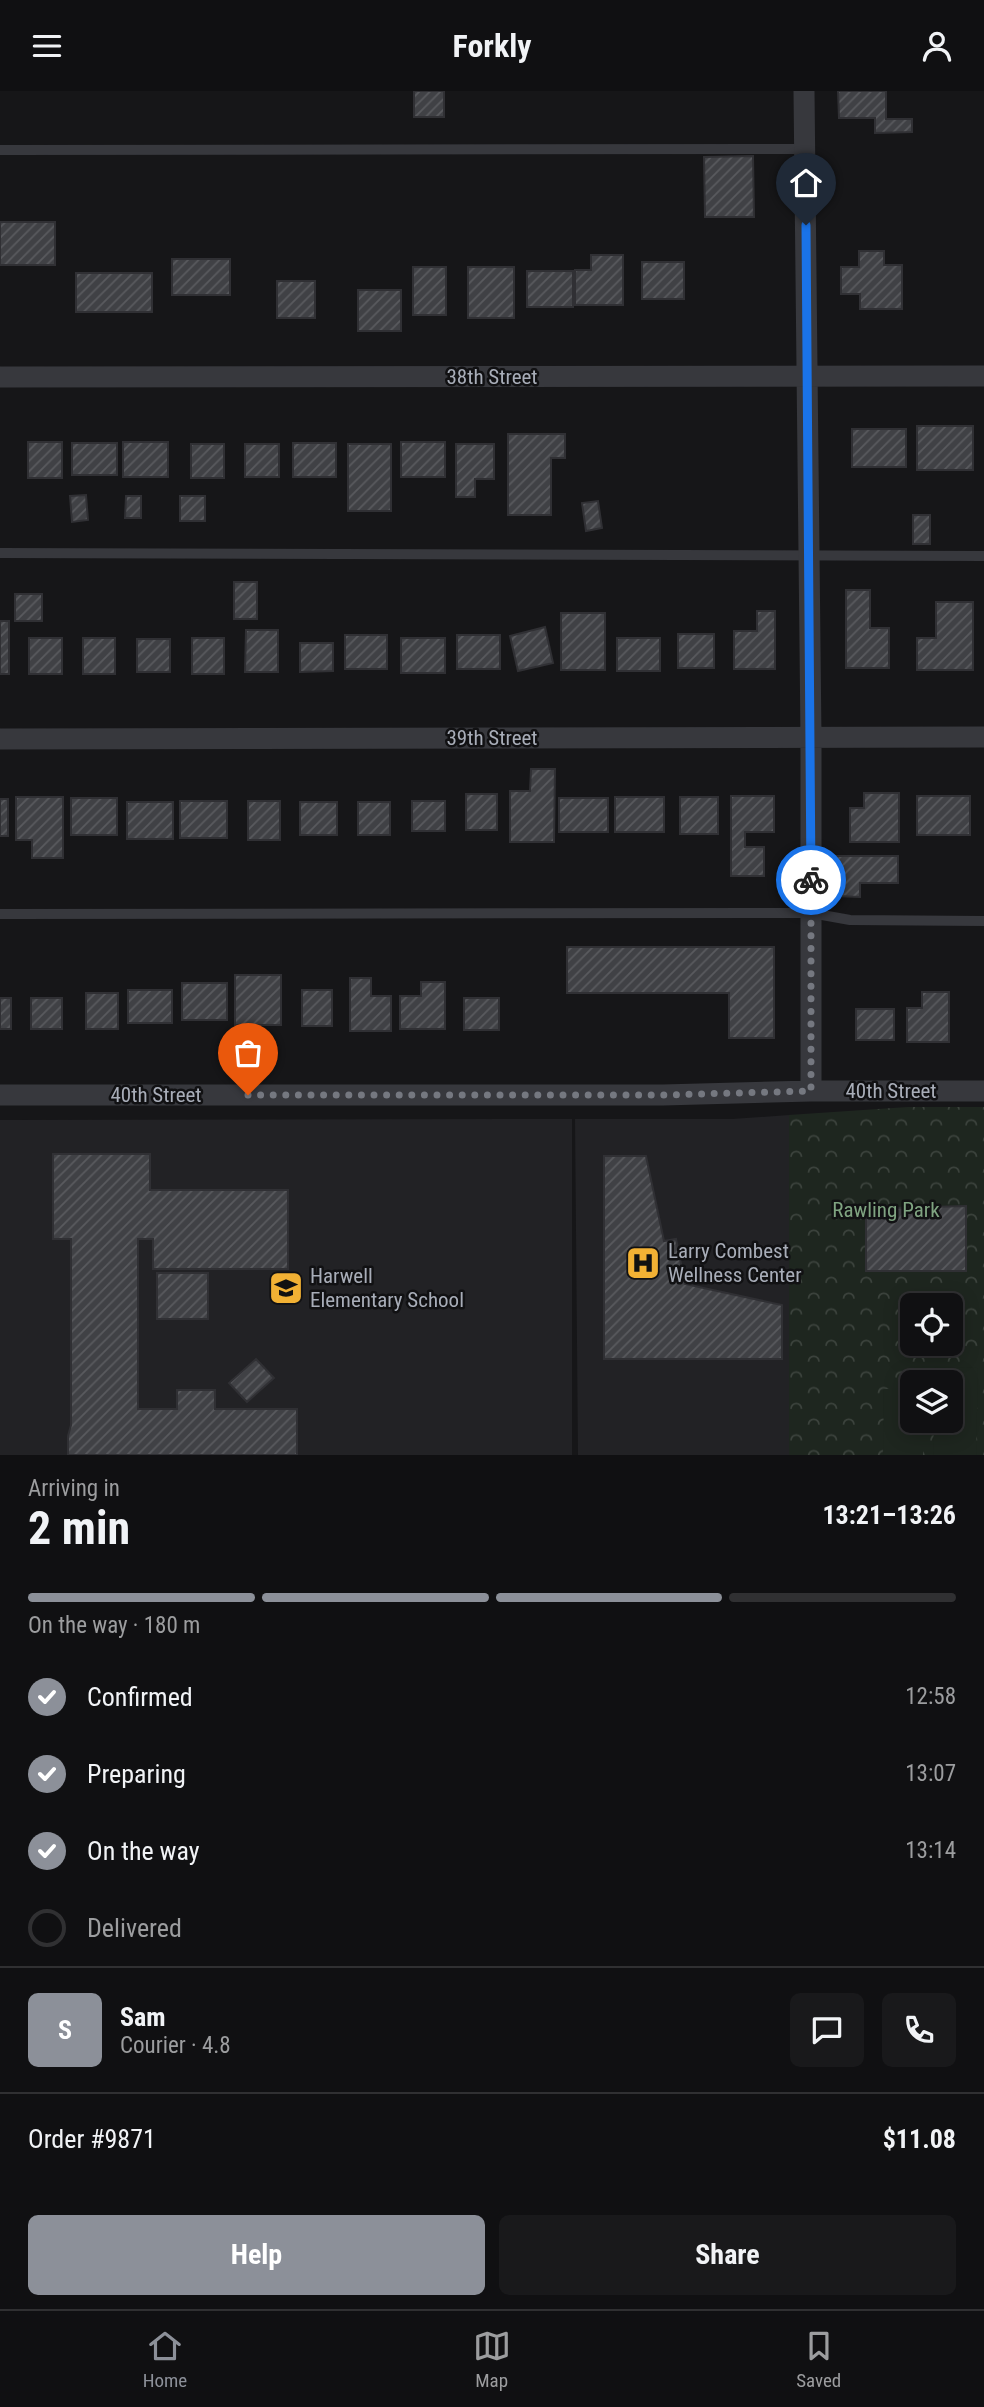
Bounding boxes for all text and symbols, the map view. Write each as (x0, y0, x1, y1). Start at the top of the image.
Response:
icon: menu (28, 27, 66, 65)
text: Forkly (452, 27, 532, 65)
icon: person (918, 27, 956, 65)
pin (776, 153, 836, 225)
icon: home (787, 164, 825, 202)
street label: 38th Street (446, 365, 538, 389)
street label: 39th Street (446, 726, 538, 750)
courier (776, 845, 846, 915)
icon: bike (792, 861, 830, 899)
pin (218, 1023, 278, 1095)
icon: bag (229, 1034, 267, 1072)
street label: 40th Street (845, 1079, 937, 1103)
street label: 40th Street (110, 1083, 202, 1107)
park label: Rawling Park (832, 1198, 940, 1222)
place label: Larry Combest Wellness Center (668, 1239, 802, 1287)
hospital icon: Larry Combest Wellness Center (624, 1244, 662, 1282)
place label: Harwell Elementary School (310, 1264, 464, 1312)
school or university icon: Harwell Elementary School (267, 1269, 305, 1307)
map controls (900, 1293, 963, 1433)
button: locate (900, 1293, 963, 1356)
button: layers (900, 1370, 963, 1433)
text: Arriving in (28, 1475, 120, 1502)
text: 13:21–13:26 (822, 1500, 956, 1530)
text: 2 min (28, 1501, 130, 1555)
text: On the way · 180 m (28, 1612, 200, 1639)
icon: check (28, 1678, 66, 1716)
text: Confirmed (87, 1682, 193, 1712)
text: 12:58 (905, 1683, 956, 1710)
icon: check (28, 1755, 66, 1793)
text: Preparing (87, 1759, 186, 1789)
text: 13:07 (905, 1760, 956, 1787)
icon: check (28, 1832, 66, 1870)
text: On the way (87, 1836, 200, 1866)
text: 13:14 (905, 1837, 956, 1864)
text: Delivered (87, 1913, 182, 1943)
button: chat (790, 1993, 864, 2067)
button: phone (882, 1993, 956, 2067)
text: Sam (120, 2002, 166, 2032)
text: S (58, 2015, 72, 2045)
text: Courier · 4.8 (120, 2032, 231, 2059)
text: Order #9871 (28, 2124, 156, 2154)
text: $11.08 (883, 2124, 956, 2154)
button: Help (28, 2215, 485, 2295)
button: Share (499, 2215, 956, 2295)
tab: Home (143, 2327, 187, 2392)
tab: Map (473, 2327, 511, 2392)
tab: Saved (796, 2327, 841, 2392)

